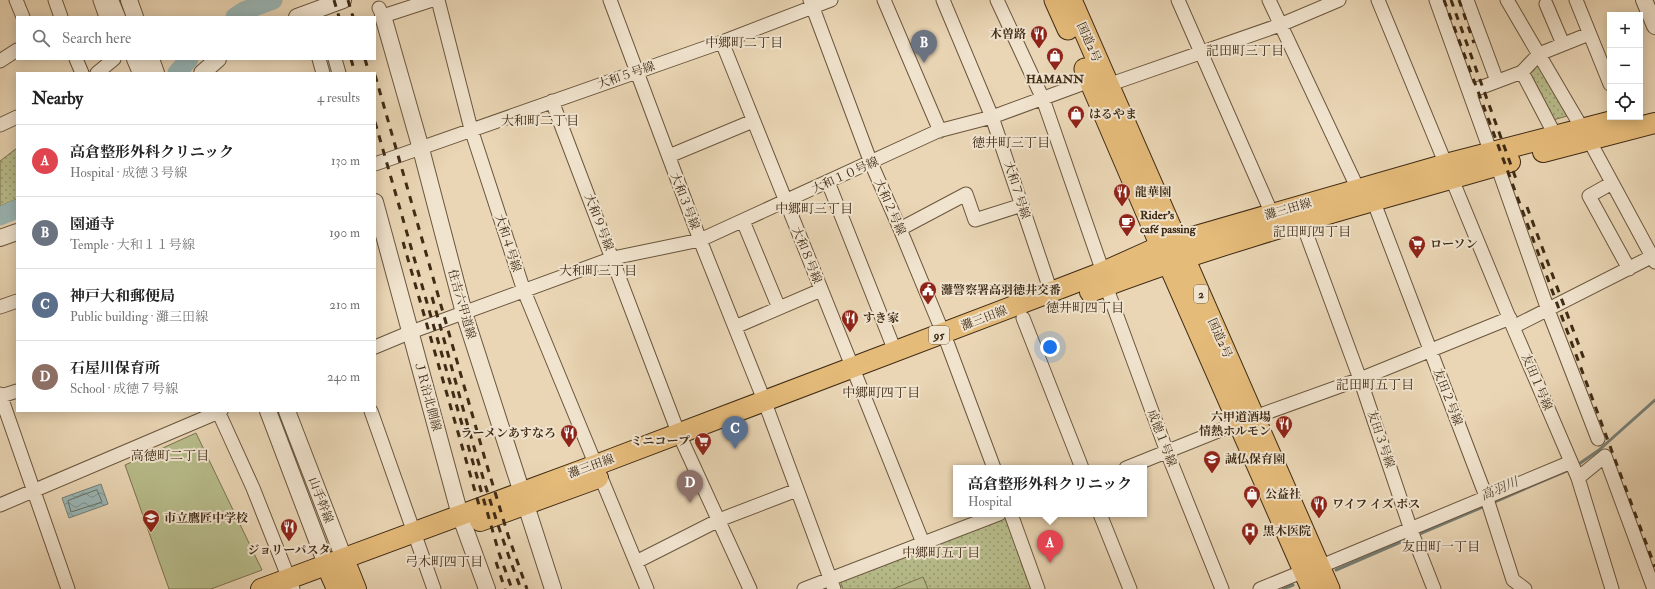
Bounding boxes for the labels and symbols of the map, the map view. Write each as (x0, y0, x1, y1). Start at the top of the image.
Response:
street label: 国道2号 (1073, 20, 1104, 64)
restaurant icon: 木曽路 (1029, 24, 1049, 49)
place label: 木曽路 (990, 27, 1026, 42)
pin: B (911, 30, 937, 63)
district label: 中郷町二丁目 (705, 35, 783, 51)
district label: 記田町三丁目 (1206, 43, 1284, 59)
shop icon: HAMANN (1045, 46, 1065, 71)
street label: 大和５号線 (595, 59, 657, 92)
place label: HAMANN (1026, 72, 1084, 87)
shop icon: はるやま (1066, 104, 1086, 129)
place label: はるやま (1089, 107, 1137, 122)
district label: 大和町二丁目 (501, 113, 579, 129)
district label: 徳井町三丁目 (972, 135, 1050, 151)
street label: 大和１０号線 (809, 154, 881, 197)
street label: 大和７号線 (1000, 159, 1033, 221)
street label: 大和３号線 (667, 170, 702, 232)
street label: 大和２号線 (870, 177, 909, 238)
restaurant icon: 龍華園 (1112, 182, 1132, 207)
place label: 龍華園 (1135, 185, 1171, 200)
street label: 大和９号線 (581, 191, 616, 253)
street label: 灘三田線 (1263, 196, 1313, 223)
district label: 中郷町三丁目 (775, 201, 853, 217)
place label: Rider's café passing (1140, 208, 1197, 237)
street label: 大和４号線 (491, 212, 524, 274)
cafe icon: Rider's café passing (1117, 212, 1137, 237)
district label: 記田町四丁目 (1273, 224, 1351, 240)
street label: 大和８号線 (788, 225, 825, 286)
supermarket icon: ローソン (1407, 234, 1427, 259)
place label: ローソン (1430, 237, 1478, 252)
district label: 大和町三丁目 (559, 263, 637, 279)
street label: 住吉六甲道線 (444, 267, 479, 341)
public building icon: 灘警察署高羽徳井交番 (918, 280, 938, 305)
place label: 灘警察署高羽徳井交番 (941, 283, 1061, 298)
road number: 2 (1194, 285, 1208, 303)
district label: 徳井町四丁目 (1046, 300, 1124, 316)
street label: 灘三田線 (959, 303, 1009, 334)
restaurant icon: すき家 (840, 308, 860, 333)
place label: すき家 (863, 311, 899, 326)
street label: 国道2号 (1204, 316, 1235, 360)
road number: 95 (929, 326, 949, 344)
your location (1040, 337, 1060, 357)
street label: 友田１号線 (1518, 352, 1555, 413)
street label: ＪＲ沿北側線 (411, 359, 444, 433)
street label: 友田２号線 (1430, 366, 1465, 428)
district label: 記田町五丁目 (1336, 377, 1414, 393)
district label: 中郷町四丁目 (842, 385, 920, 401)
street label: 成徳１号線 (1144, 407, 1179, 469)
street label: 友田３号線 (1364, 408, 1397, 470)
place label: 六甲道酒場 情熱ホルモン (1199, 410, 1271, 439)
restaurant icon: 六甲道酒場 情熱ホルモン (1274, 414, 1294, 439)
pin: C (722, 416, 748, 449)
restaurant icon: ラーメンあすなろ (559, 423, 579, 448)
place label: ラーメンあすなろ (461, 426, 556, 441)
supermarket icon: ミニコープ (693, 431, 713, 456)
place label: ミニコープ (631, 434, 690, 449)
district label: 高徳町二丁目 (131, 448, 209, 464)
school or university icon: 誠仏保育園 (1202, 449, 1222, 474)
street label: 灘三田線 (566, 451, 616, 482)
place label: 誠仏保育園 (1225, 452, 1285, 467)
pin: D (677, 470, 703, 503)
water label: 高羽川 (1478, 473, 1522, 504)
street label: 山手幹線 (305, 475, 336, 525)
shop icon: 公益社 (1242, 484, 1262, 509)
place label: 公益社 (1265, 487, 1301, 502)
restaurant icon: ワイフ イズ ボス (1309, 494, 1329, 519)
place label: ワイフ イズ ボス (1332, 497, 1420, 512)
school or university icon: 市立鷹匠中学校 (141, 508, 161, 533)
place label: 市立鷹匠中学校 (164, 511, 248, 526)
restaurant icon: ジョリーパスタ (279, 517, 299, 542)
hospital icon: 黒木医院 (1240, 521, 1260, 546)
place label: 黒木医院 (1263, 524, 1311, 539)
pin: A (1037, 530, 1063, 563)
district label: 友田町一丁目 (1402, 539, 1480, 555)
place label: ジョリーパスタ (247, 543, 331, 558)
district label: 中郷町五丁目 (902, 545, 980, 561)
district label: 弓木町四丁目 (405, 554, 483, 570)

